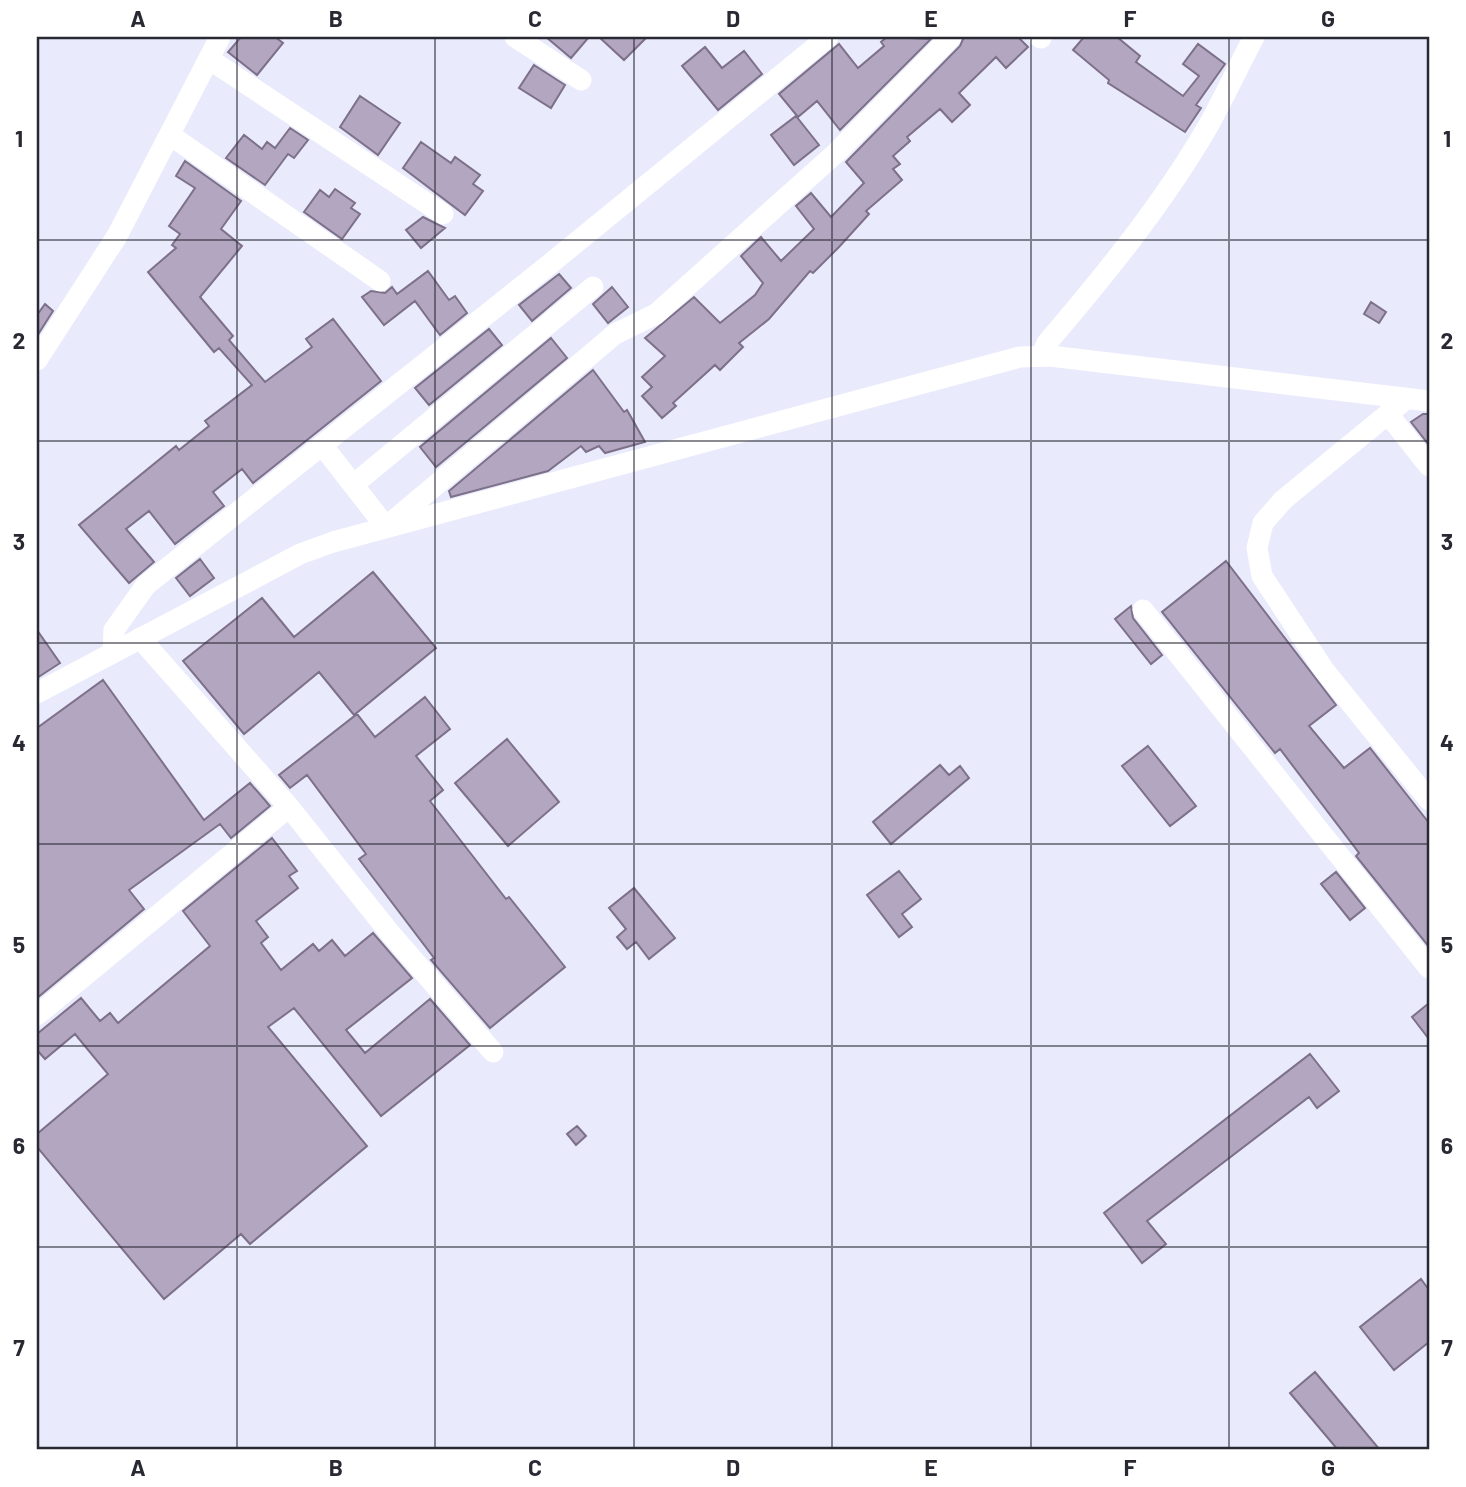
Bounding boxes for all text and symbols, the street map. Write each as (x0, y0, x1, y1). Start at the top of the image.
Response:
text: A (130, 4, 146, 32)
text: B (329, 4, 343, 32)
text: C (528, 4, 542, 32)
text: D (726, 4, 740, 32)
text: E (924, 4, 938, 32)
text: F (1124, 4, 1137, 32)
text: G (1321, 4, 1335, 32)
text: 1 (15, 124, 23, 152)
text: 1 (1443, 124, 1451, 152)
text: 2 (13, 326, 25, 354)
text: 2 (1441, 326, 1453, 354)
text: 3 (13, 527, 25, 555)
text: 3 (1441, 527, 1453, 555)
text: 4 (12, 728, 26, 756)
text: 4 (1440, 728, 1454, 756)
text: 5 (13, 930, 25, 958)
text: 5 (1441, 930, 1453, 958)
text: 6 (13, 1131, 25, 1159)
text: 6 (1441, 1131, 1453, 1159)
text: 7 (13, 1333, 25, 1361)
text: 7 (1441, 1333, 1453, 1361)
text: A (130, 1453, 146, 1481)
text: B (329, 1453, 343, 1481)
text: C (528, 1453, 542, 1481)
text: D (726, 1453, 740, 1481)
text: E (924, 1453, 938, 1481)
text: F (1124, 1453, 1137, 1481)
text: G (1321, 1453, 1335, 1481)

